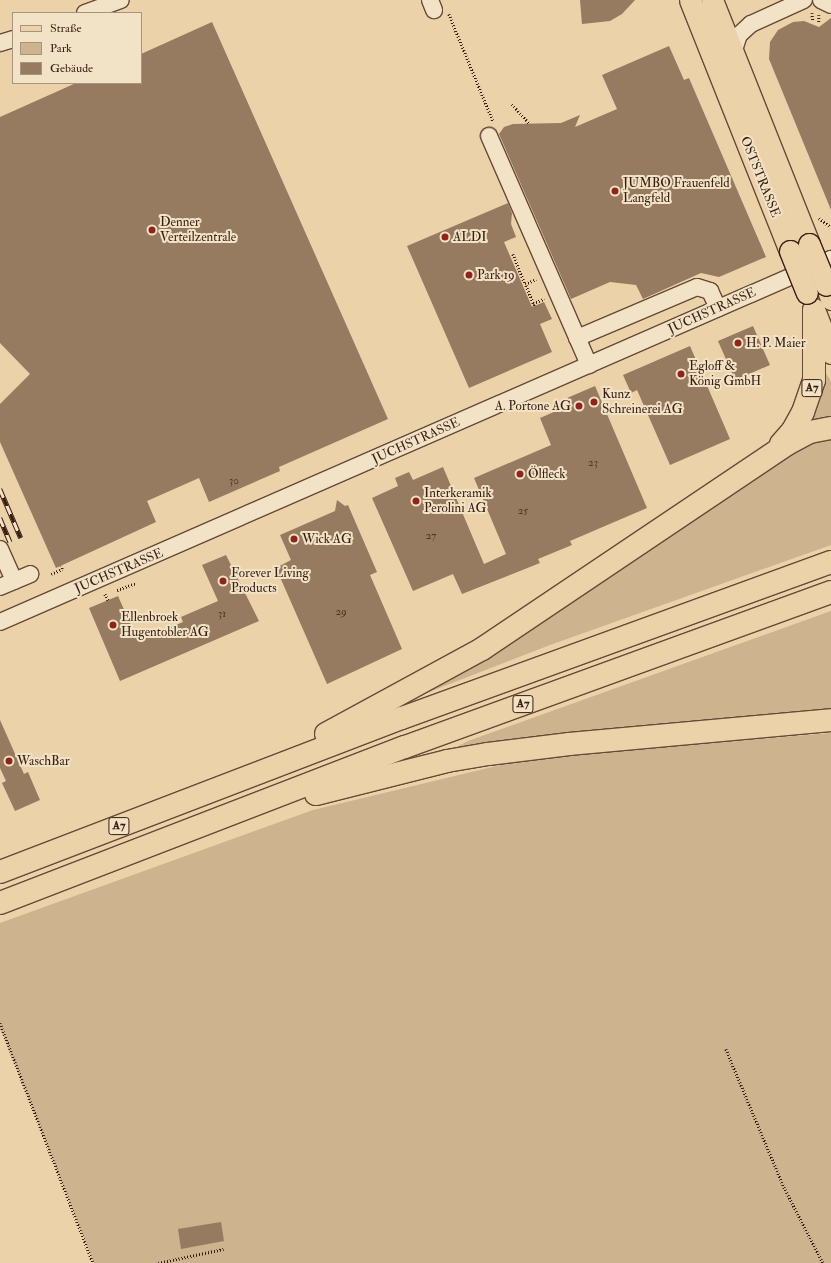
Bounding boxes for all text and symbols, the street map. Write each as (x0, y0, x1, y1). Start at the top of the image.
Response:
legend (12, 12, 142, 84)
text: Straße (50, 21, 81, 36)
text: Park (50, 41, 72, 56)
text: Gebäude (50, 61, 93, 76)
street label: OSTSTRASSE (737, 134, 783, 220)
place label: JUMBO Frauenfeld Langfeld (623, 176, 730, 207)
marker: JUMBO Frauenfeld Langfeld (610, 186, 620, 196)
place label: Denner Verteilzentrale (160, 215, 236, 246)
marker: Denner Verteilzentrale (147, 225, 157, 235)
place label: ALDI (453, 229, 486, 245)
marker: ALDI (440, 232, 450, 242)
place label: Park 19 (477, 267, 515, 283)
marker: Park 19 (464, 270, 474, 280)
street label: JUCHSTRASSE (666, 285, 758, 337)
place label: H. P. Maier (746, 335, 806, 351)
marker: H. P. Maier (733, 338, 743, 348)
place label: Egloff & König GmbH (689, 359, 761, 390)
marker: Egloff & König GmbH (676, 369, 686, 379)
road number: A7 (801, 378, 823, 398)
place label: Kunz Schreinerei AG (602, 387, 683, 418)
marker: Kunz Schreinerei AG (589, 397, 599, 407)
place label: A. Portone AG (495, 398, 571, 414)
marker: A. Portone AG (574, 401, 584, 411)
street label: JUCHSTRASSE (370, 415, 462, 467)
house number: 23 (588, 456, 598, 470)
place label: Ölfleck (528, 466, 565, 482)
marker: Ölfleck (515, 469, 525, 479)
house number: 30 (229, 474, 239, 488)
place label: Interkeramik Perolini AG (424, 486, 492, 517)
marker: Interkeramik Perolini AG (411, 496, 421, 506)
house number: 25 (518, 504, 528, 518)
house number: 27 (426, 529, 436, 543)
place label: Wick AG (302, 531, 352, 547)
marker: Wick AG (289, 534, 299, 544)
street label: JUCHSTRASSE (72, 545, 166, 597)
place label: Forever Living Products (231, 566, 309, 597)
marker: Forever Living Products (218, 576, 228, 586)
house number: 29 (335, 605, 347, 619)
house number: 31 (218, 607, 226, 621)
place label: Ellenbroek Hugentobler AG (121, 610, 209, 641)
marker: Ellenbroek Hugentobler AG (108, 620, 118, 630)
road number: A7 (512, 694, 534, 714)
place label: WaschBar (17, 753, 70, 769)
marker: WaschBar (4, 756, 14, 766)
road number: A7 (108, 816, 130, 836)

